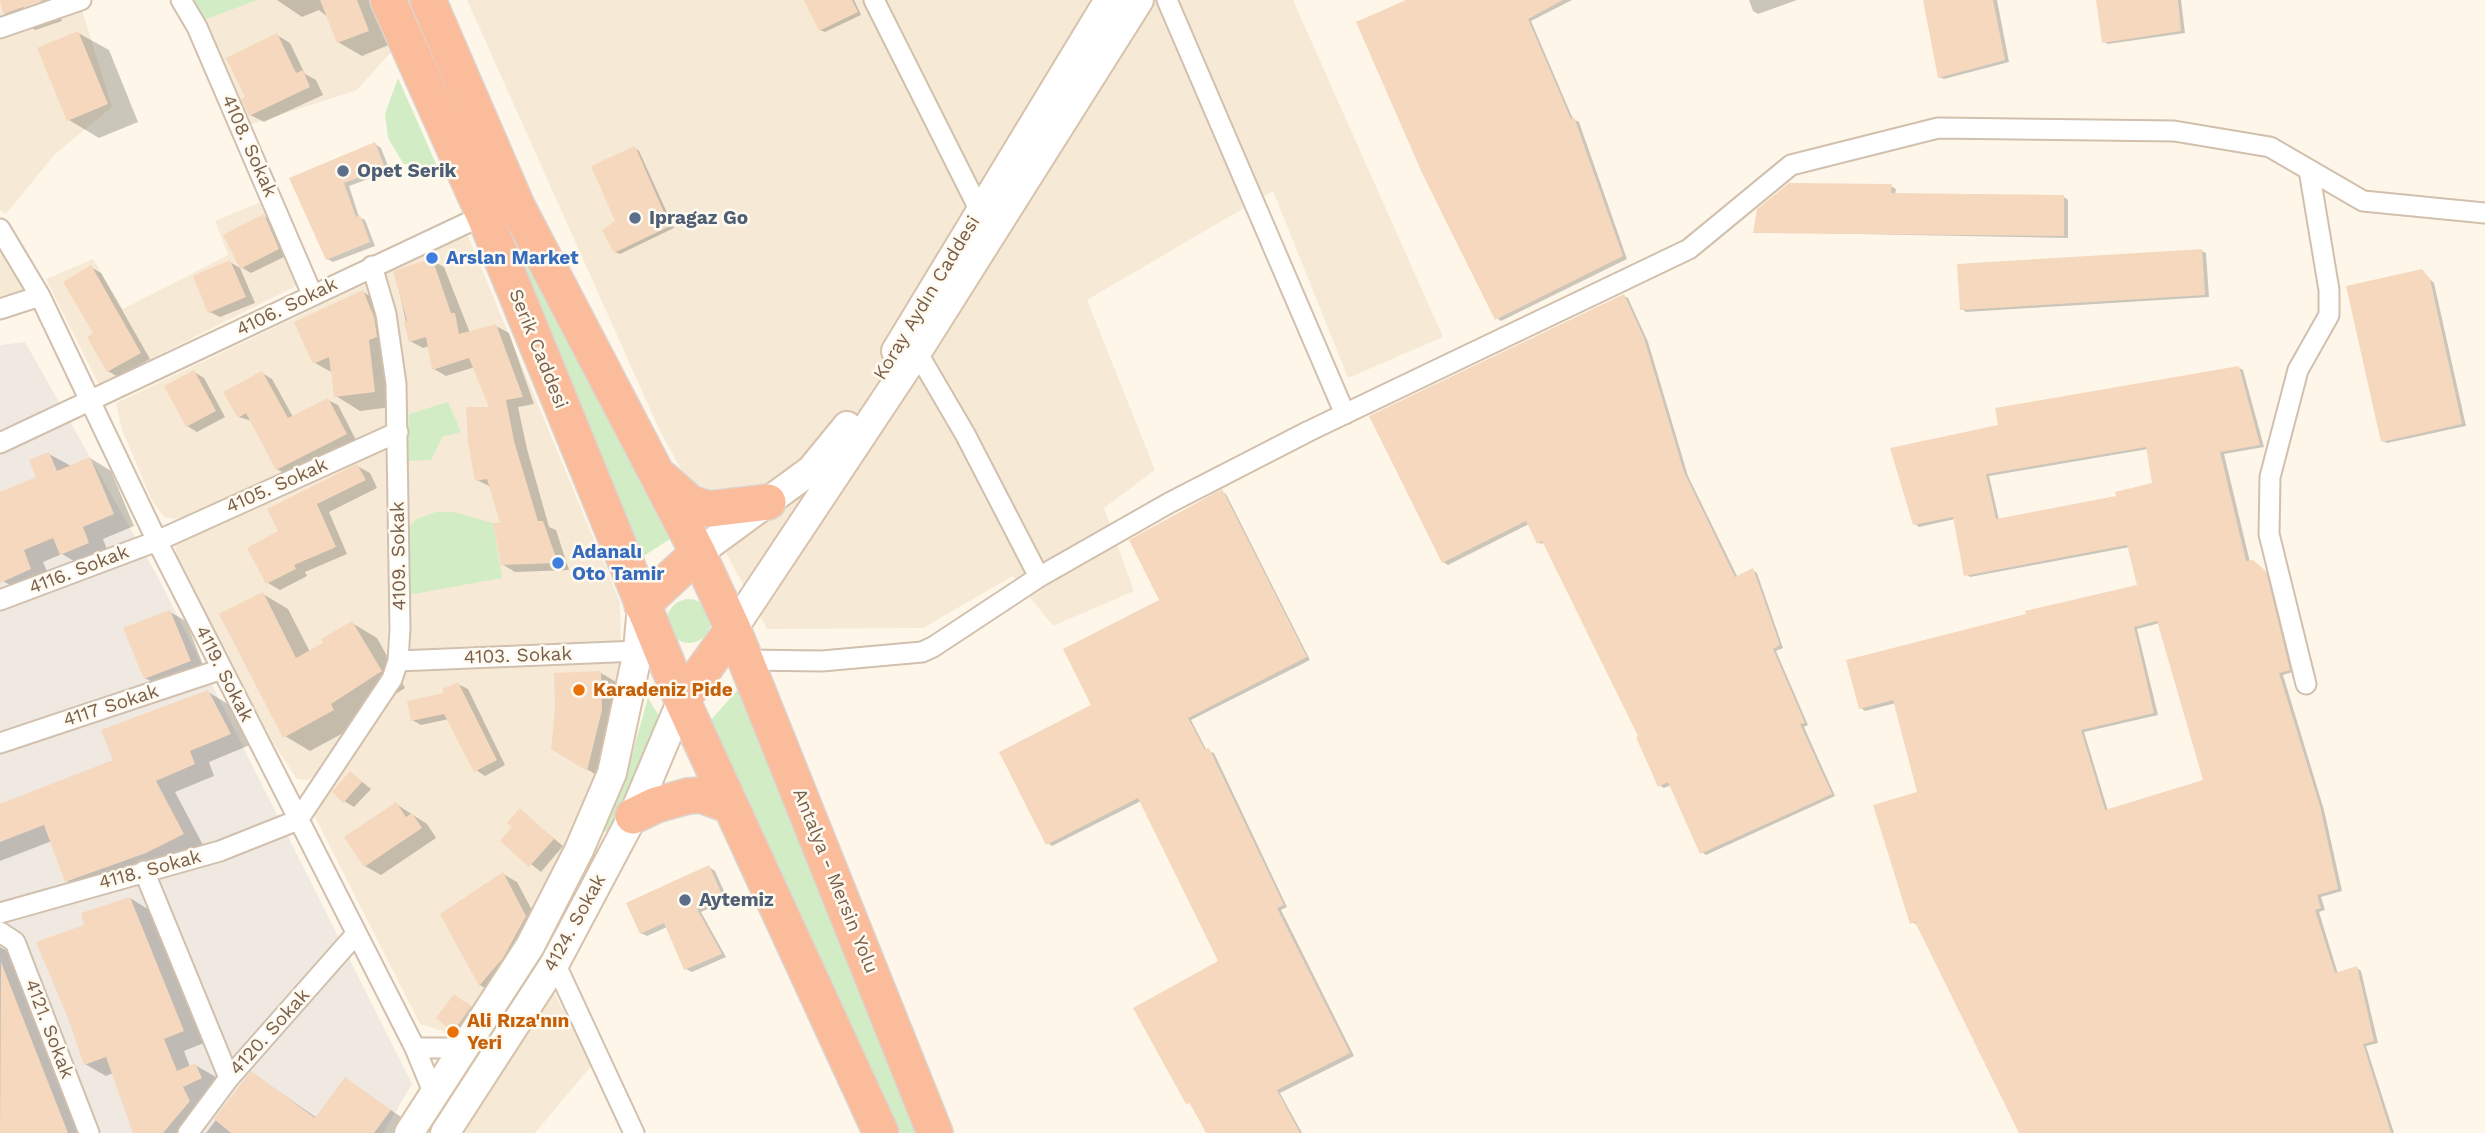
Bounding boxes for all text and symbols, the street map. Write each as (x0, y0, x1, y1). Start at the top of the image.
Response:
street label: 4108. Sokak (216, 91, 282, 201)
place label: Opet Serik (357, 160, 456, 182)
marker: Opet Serik (335, 163, 351, 179)
place label: Ipragaz Go (649, 207, 748, 229)
marker: Ipragaz Go (627, 210, 643, 226)
street label: Koray Aydın Caddesi (869, 212, 985, 384)
place label: Arslan Market (446, 247, 578, 269)
marker: Arslan Market (424, 250, 440, 266)
street label: 4106. Sokak (233, 273, 341, 341)
street label: Serik Caddesi (504, 286, 572, 412)
street label: 4105. Sokak (223, 453, 331, 519)
street label: 4109. Sokak (387, 501, 411, 611)
street label: 4116. Sokak (26, 541, 132, 599)
place label: Adanalı Oto Tamir (572, 541, 664, 585)
marker: Adanalı Oto Tamir (550, 555, 566, 571)
street label: 4119. Sokak (190, 622, 258, 726)
street label: 4103. Sokak (463, 643, 573, 669)
place label: Karadeniz Pide (593, 679, 733, 701)
street label: 4117 Sokak (60, 680, 162, 732)
marker: Karadeniz Pide (571, 682, 587, 698)
street label: Antalya - Mersin Yolu (787, 785, 883, 977)
street label: 4118. Sokak (96, 845, 204, 895)
street label: 4124. Sokak (539, 870, 611, 976)
place label: Aytemiz (699, 889, 774, 911)
marker: Aytemiz (677, 892, 693, 908)
street label: 4121. Sokak (20, 976, 78, 1082)
street label: 4120. Sokak (225, 984, 315, 1080)
place label: Ali Rıza'nın Yeri (467, 1010, 569, 1054)
marker: Ali Rıza'nın Yeri (445, 1024, 461, 1040)

